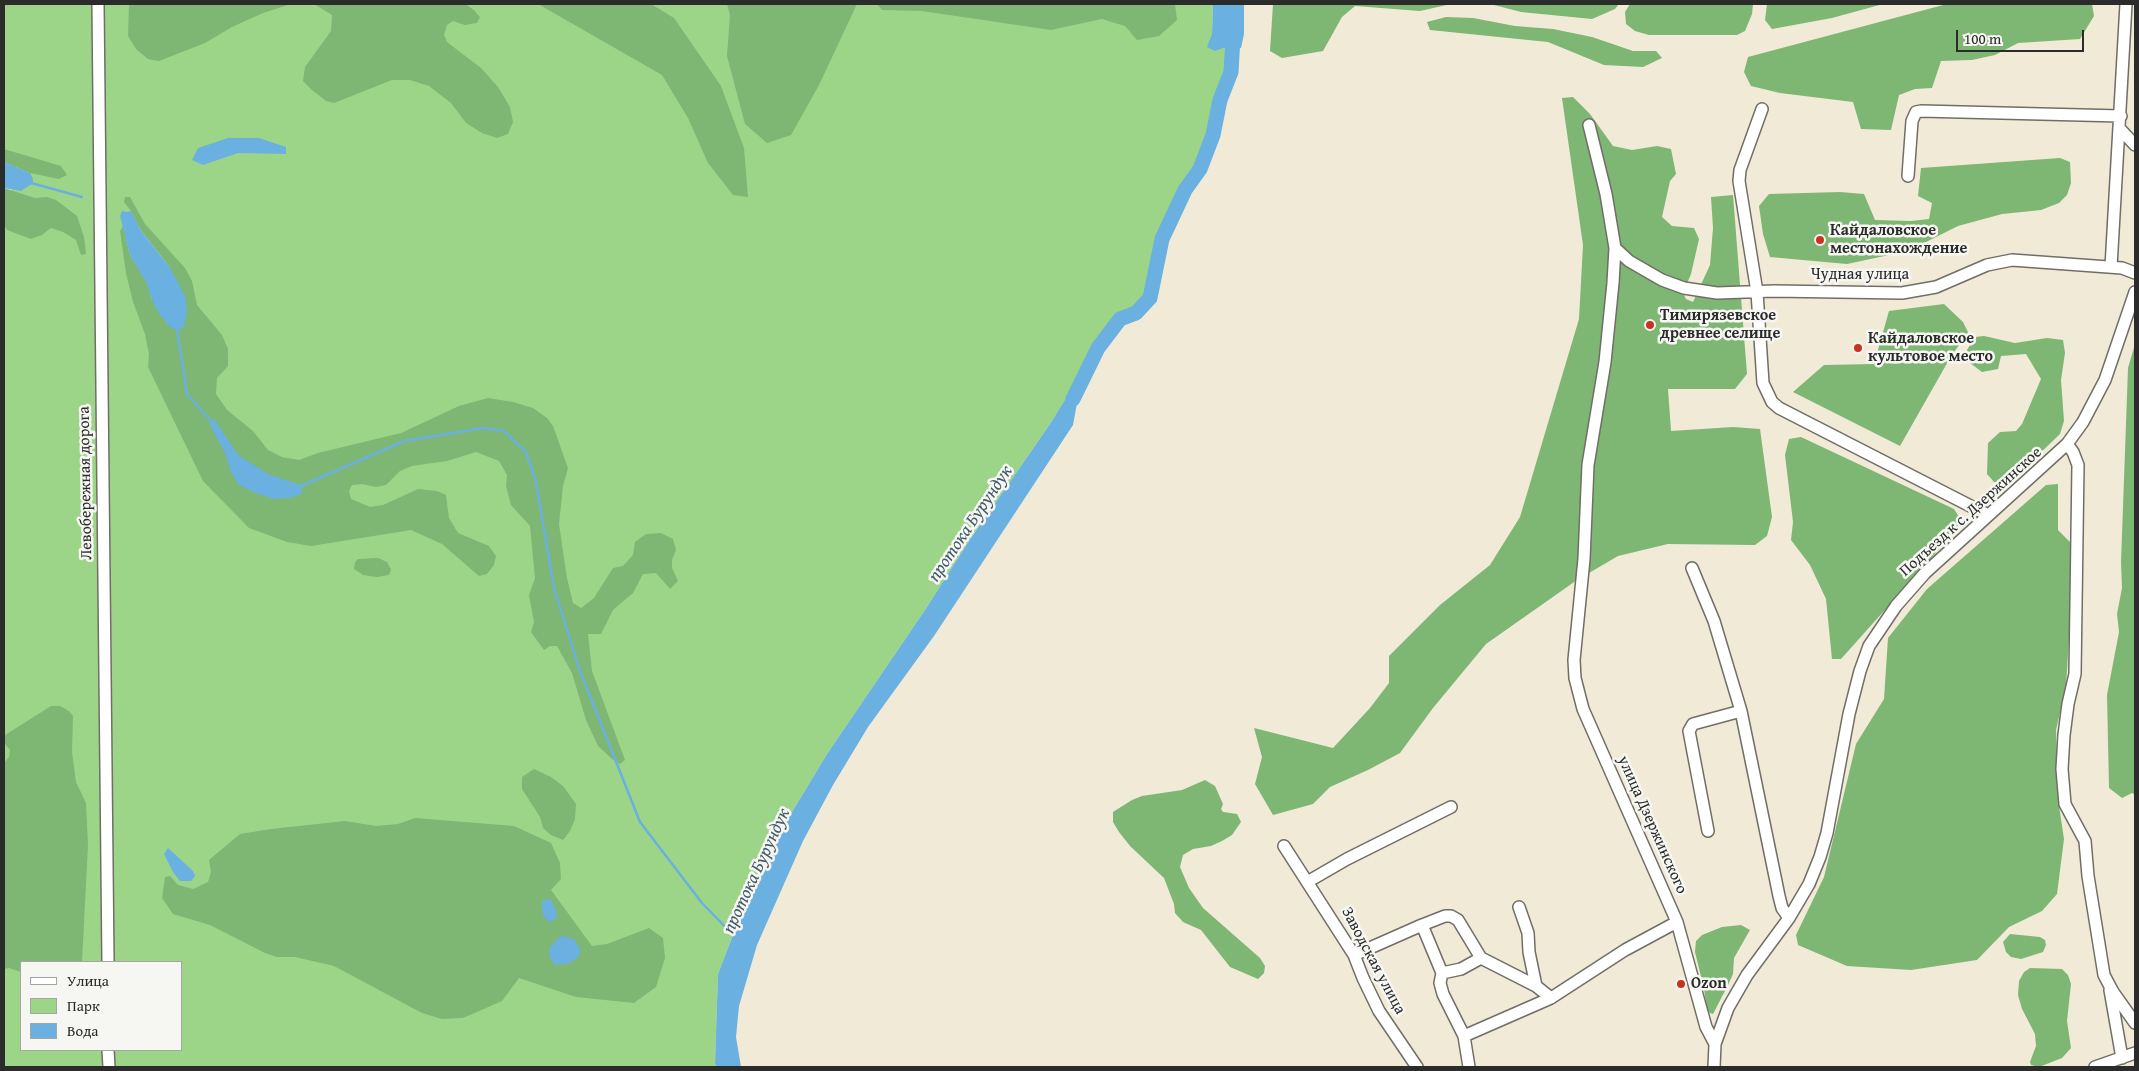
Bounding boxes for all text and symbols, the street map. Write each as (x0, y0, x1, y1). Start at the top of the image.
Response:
scale bar (1959, 20, 2086, 52)
text: 100 m (1964, 28, 2001, 49)
place label: Кайдаловское местонахождение (1830, 221, 1967, 259)
marker: Кайдаловское местонахождение (1814, 234, 1826, 246)
street label: Чудная улица (1811, 265, 1909, 285)
place label: Тимирязевское древнее селище (1660, 306, 1780, 344)
marker: Тимирязевское древнее селище (1644, 319, 1656, 331)
place label: Кайдаловское культовое место (1868, 329, 1993, 367)
marker: Кайдаловское культовое место (1852, 342, 1864, 354)
street label: Левобережная дорога (75, 406, 97, 560)
street label: Подъезд к с. Дзержинское (1896, 443, 2046, 581)
water label: протока Бурундук (924, 462, 1018, 586)
street label: улица Дзержинского (1613, 753, 1691, 897)
water label: протока Бурундук (719, 805, 795, 937)
street label: Заводская улица (1337, 904, 1409, 1018)
legend (20, 961, 182, 1051)
text: Улица (67, 970, 109, 991)
place label: Ozon (1691, 974, 1727, 994)
marker: Ozon (1675, 978, 1687, 990)
text: Парк (67, 995, 100, 1016)
text: Вода (67, 1020, 98, 1041)

